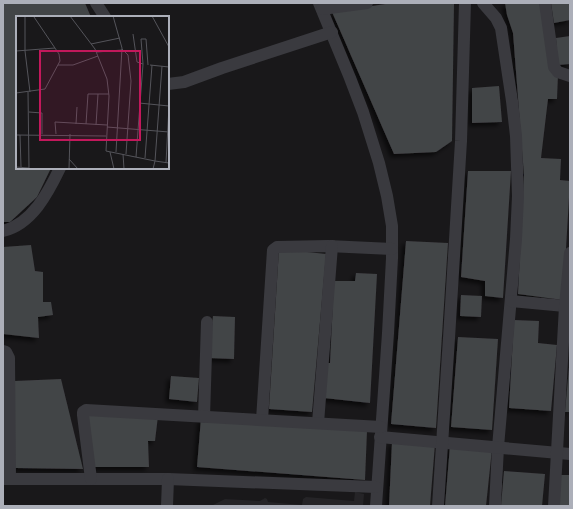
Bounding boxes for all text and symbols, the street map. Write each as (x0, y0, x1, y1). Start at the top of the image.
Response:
inset map (16, 16, 169, 169)

